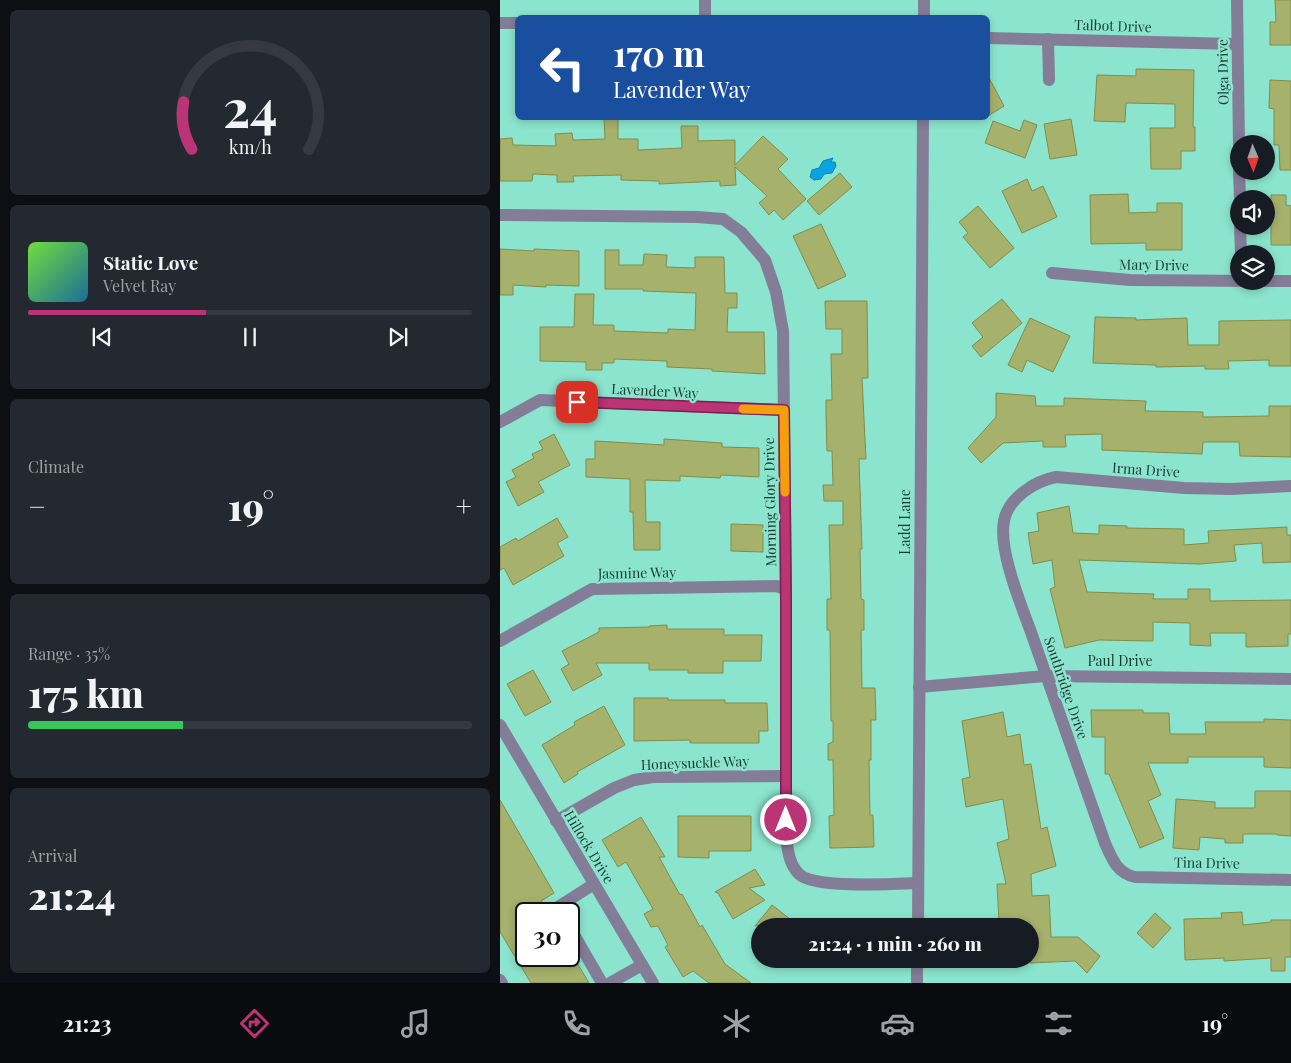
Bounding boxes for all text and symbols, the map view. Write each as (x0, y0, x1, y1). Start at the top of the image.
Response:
street label: Talbot Drive (1074, 15, 1152, 36)
text: 170 m (613, 29, 705, 76)
icon: left (530, 35, 595, 100)
street label: Olga Drive (1212, 39, 1233, 105)
text: 24 (223, 72, 277, 141)
text: Lavender Way (613, 74, 750, 104)
text: km/h (229, 135, 272, 158)
north arrow (1230, 135, 1275, 180)
map controls (1230, 135, 1275, 290)
button: sound (1230, 190, 1275, 235)
button: layers (1230, 245, 1275, 290)
text: Static Love (103, 249, 198, 275)
street label: Mary Drive (1119, 254, 1189, 275)
text: Velvet Ray (103, 275, 176, 296)
icon: previous (88, 323, 116, 351)
icon: pause (236, 323, 264, 351)
icon: next (384, 323, 412, 351)
street label: Lavender Way (611, 379, 699, 402)
pin (556, 381, 598, 423)
icon: arrive (563, 388, 591, 416)
street label: Morning Glory Drive (759, 437, 780, 567)
text: Climate (28, 456, 84, 477)
street label: Irma Drive (1111, 458, 1181, 481)
text: 19° (228, 480, 274, 531)
text: − (28, 487, 46, 524)
text: + (456, 487, 472, 524)
street label: Ladd Lane (895, 489, 914, 555)
street label: Jasmine Way (597, 562, 676, 583)
street label: Southridge Drive (1040, 634, 1093, 742)
text: Range · 35% (28, 643, 110, 664)
street label: Paul Drive (1088, 651, 1152, 670)
text: 175 km (28, 667, 144, 718)
street label: Honeysuckle Way (640, 751, 750, 774)
position arrow (759, 793, 811, 845)
street label: Hillock Drive (560, 807, 619, 887)
text: Arrival (28, 845, 77, 866)
street label: Tina Drive (1174, 852, 1240, 873)
text: 21:24 (28, 869, 115, 920)
speed limit sign: 30 (515, 902, 580, 967)
text: 21:24 · 1 min · 260 m (808, 930, 982, 956)
icon: directions (237, 1006, 272, 1041)
icon: music (398, 1006, 433, 1041)
icon: phone (559, 1006, 594, 1041)
icon: climate (719, 1006, 754, 1041)
icon: car (880, 1006, 915, 1041)
icon: filters (1041, 1006, 1076, 1041)
text: 21:23 (63, 1008, 111, 1038)
text: 19° (1202, 1008, 1228, 1038)

